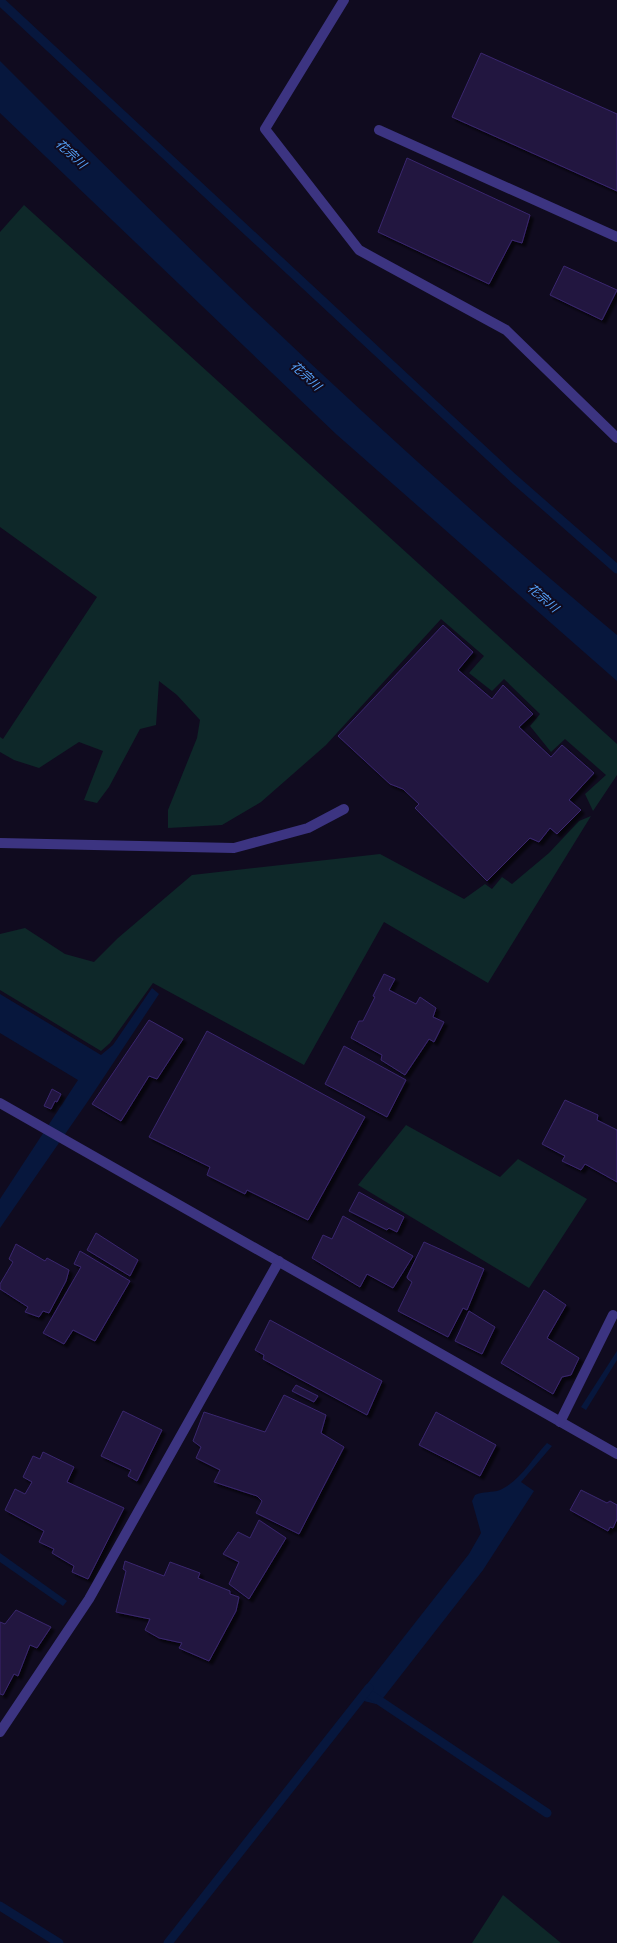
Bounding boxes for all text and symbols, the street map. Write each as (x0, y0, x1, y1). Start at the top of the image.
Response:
water label: 花宗川 (53, 136, 91, 173)
water label: 花宗川 (288, 358, 326, 395)
water label: 花宗川 (525, 580, 563, 616)

